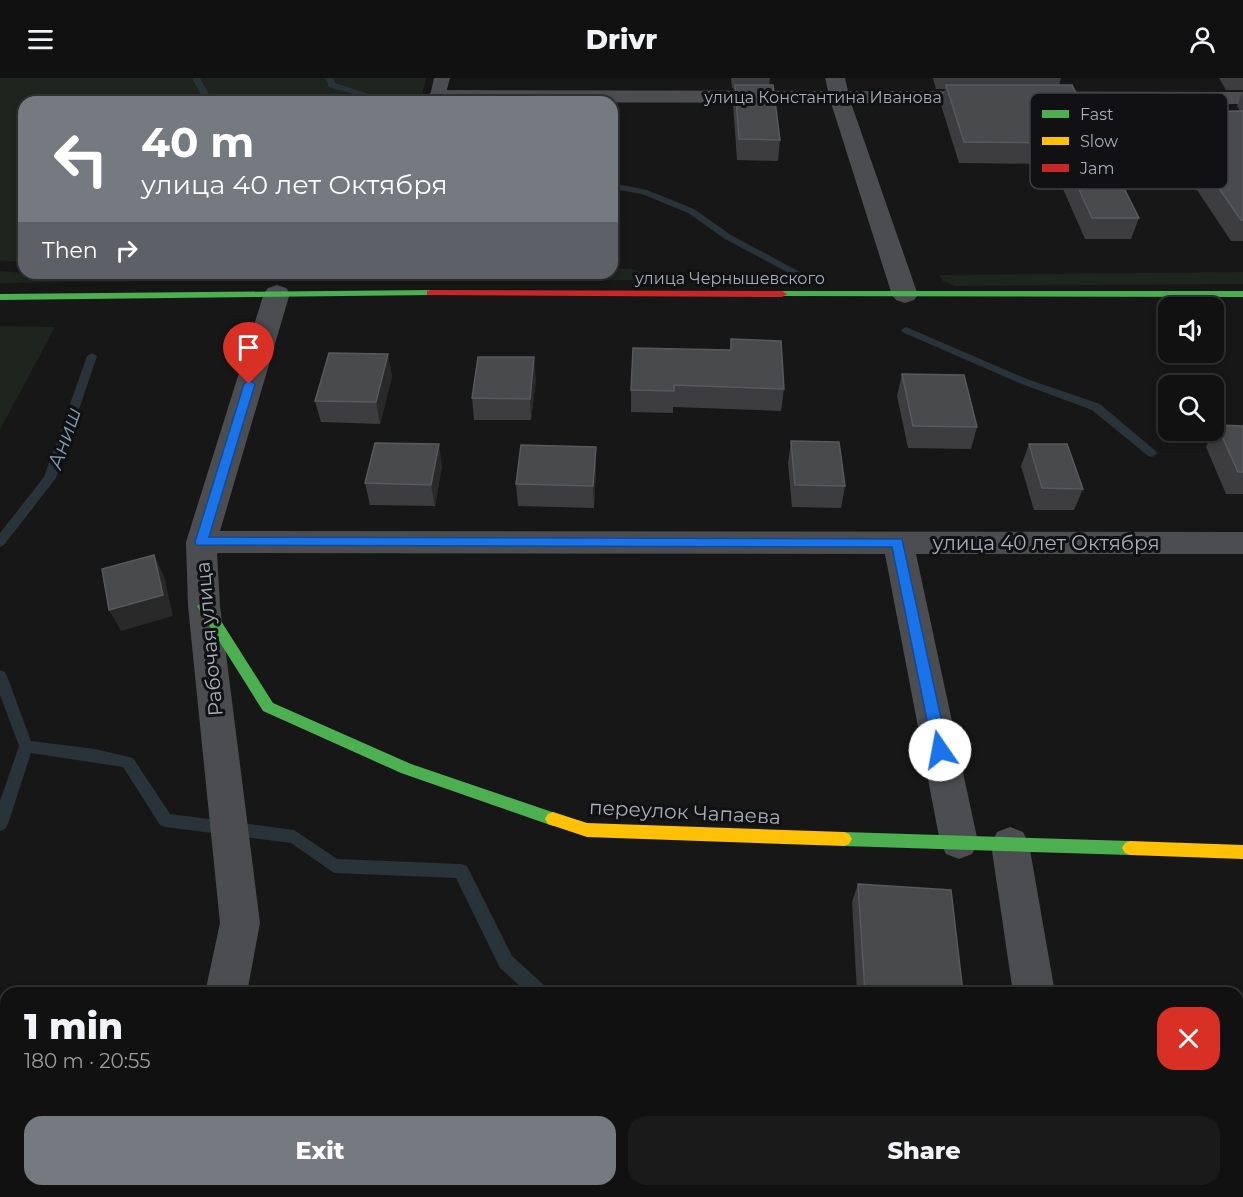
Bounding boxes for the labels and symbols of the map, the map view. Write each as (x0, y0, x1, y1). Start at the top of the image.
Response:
street label: улица Константина Иванова (703, 88, 942, 107)
legend (1030, 93, 1228, 189)
text: Fast (1080, 105, 1114, 124)
text: Slow (1080, 132, 1118, 151)
text: Jam (1079, 159, 1114, 178)
street label: улица Чернышевского (634, 269, 825, 288)
pin (223, 322, 274, 384)
water label: Аниш (41, 404, 86, 473)
street label: улица 40 лет Октября (931, 531, 1160, 555)
street label: Рабочая улица (190, 561, 228, 717)
position arrow (908, 718, 972, 782)
street label: переулок Чапаева (589, 795, 781, 829)

